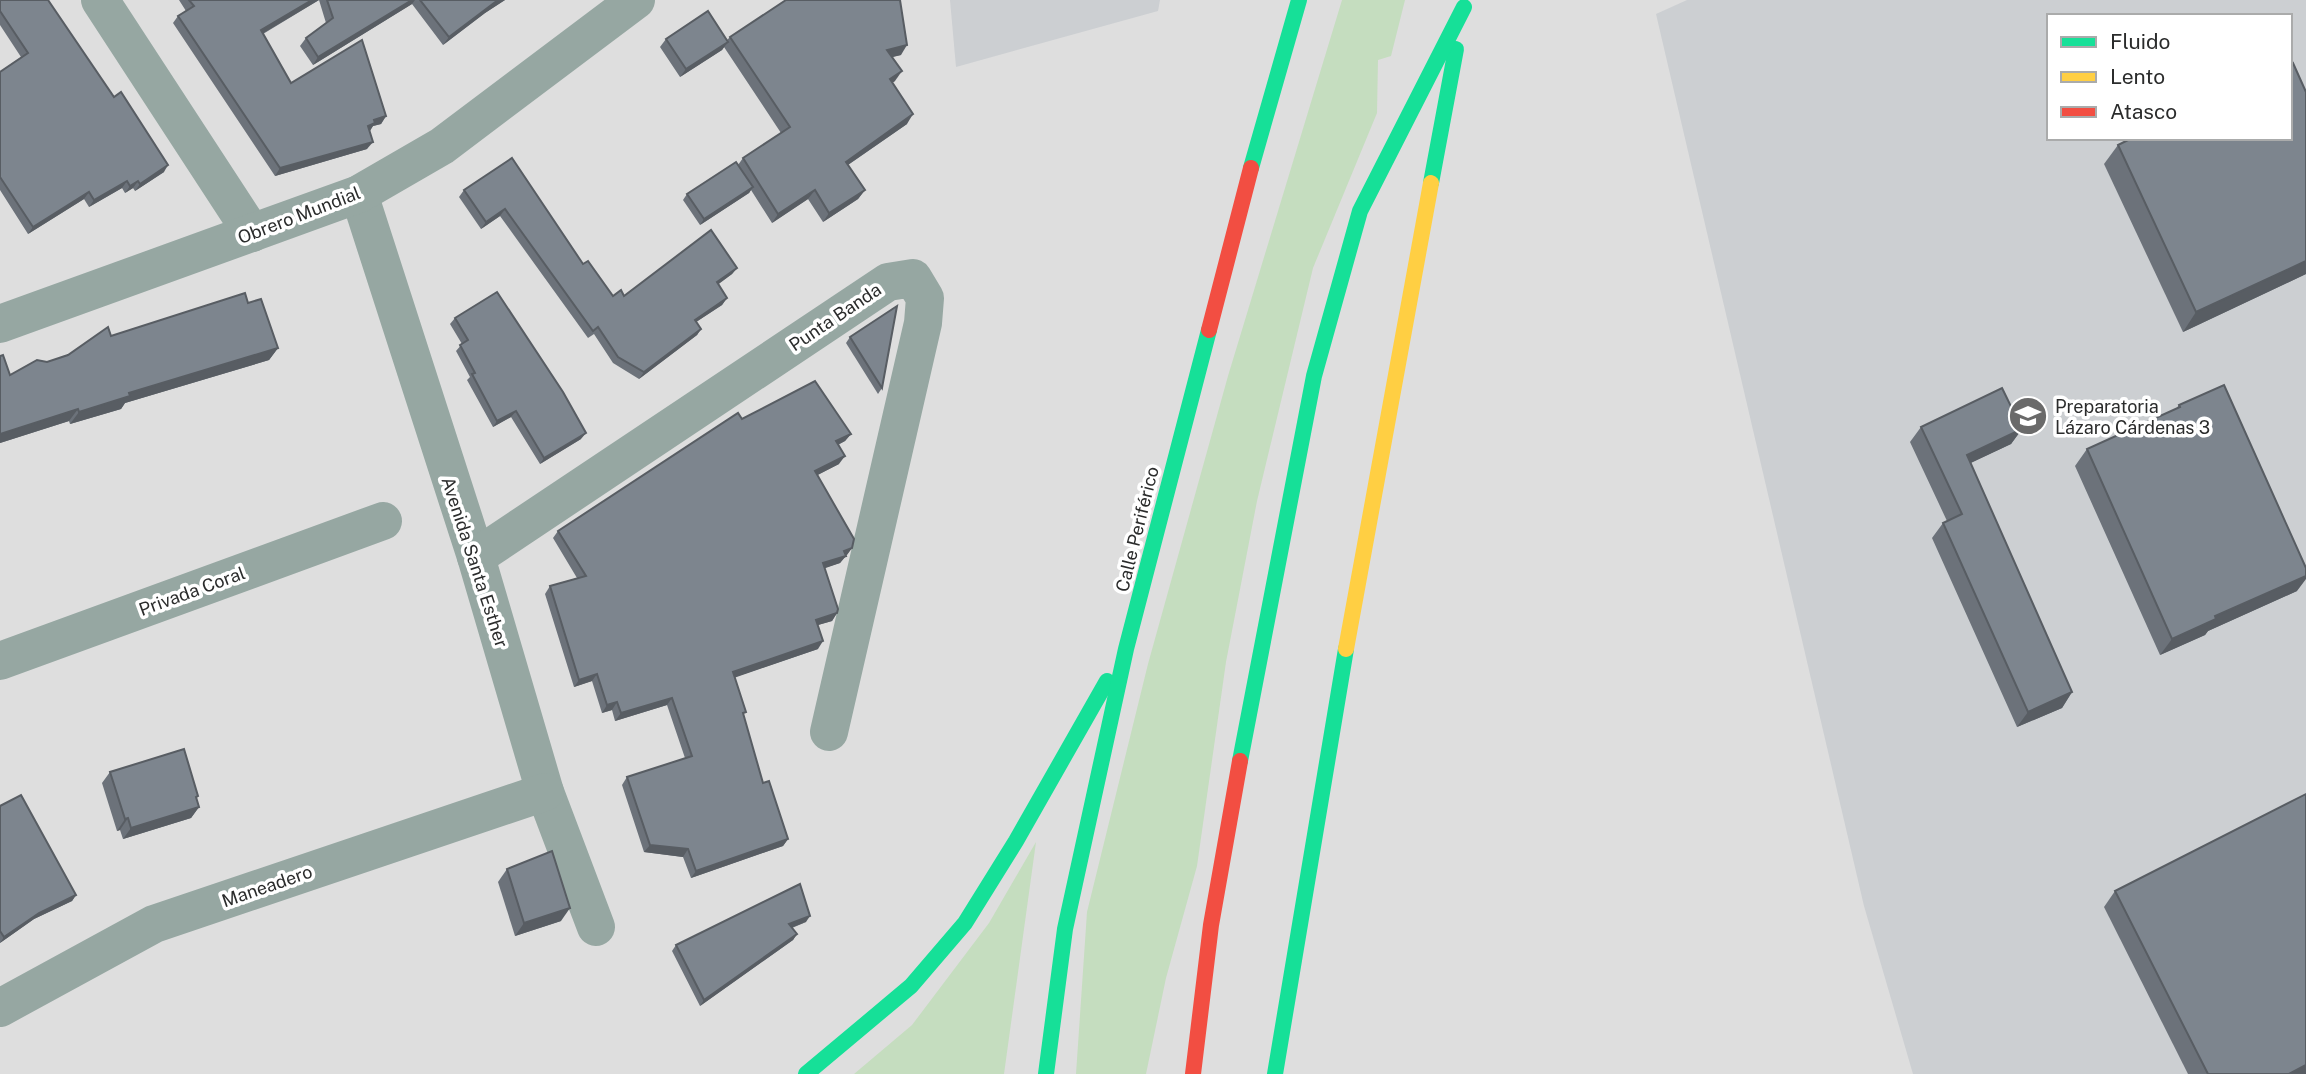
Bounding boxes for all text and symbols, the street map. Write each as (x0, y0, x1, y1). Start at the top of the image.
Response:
legend (2047, 14, 2292, 140)
text: Fluido (2110, 29, 2170, 54)
text: Lento (2110, 64, 2165, 89)
text: Atasco (2110, 99, 2177, 124)
street label: Obrero Mundial (235, 182, 363, 248)
street label: Punta Banda (785, 279, 885, 355)
school or university icon: Preparatoria Lázaro Cárdenas 3 (2007, 395, 2049, 437)
place label: Preparatoria Lázaro Cárdenas 3 (2055, 396, 2210, 438)
street label: Calle Periférico (1111, 464, 1163, 594)
street label: Avenida Santa Esther (437, 474, 513, 650)
street label: Privada Coral (136, 562, 248, 620)
street label: Maneadero (219, 861, 315, 911)

